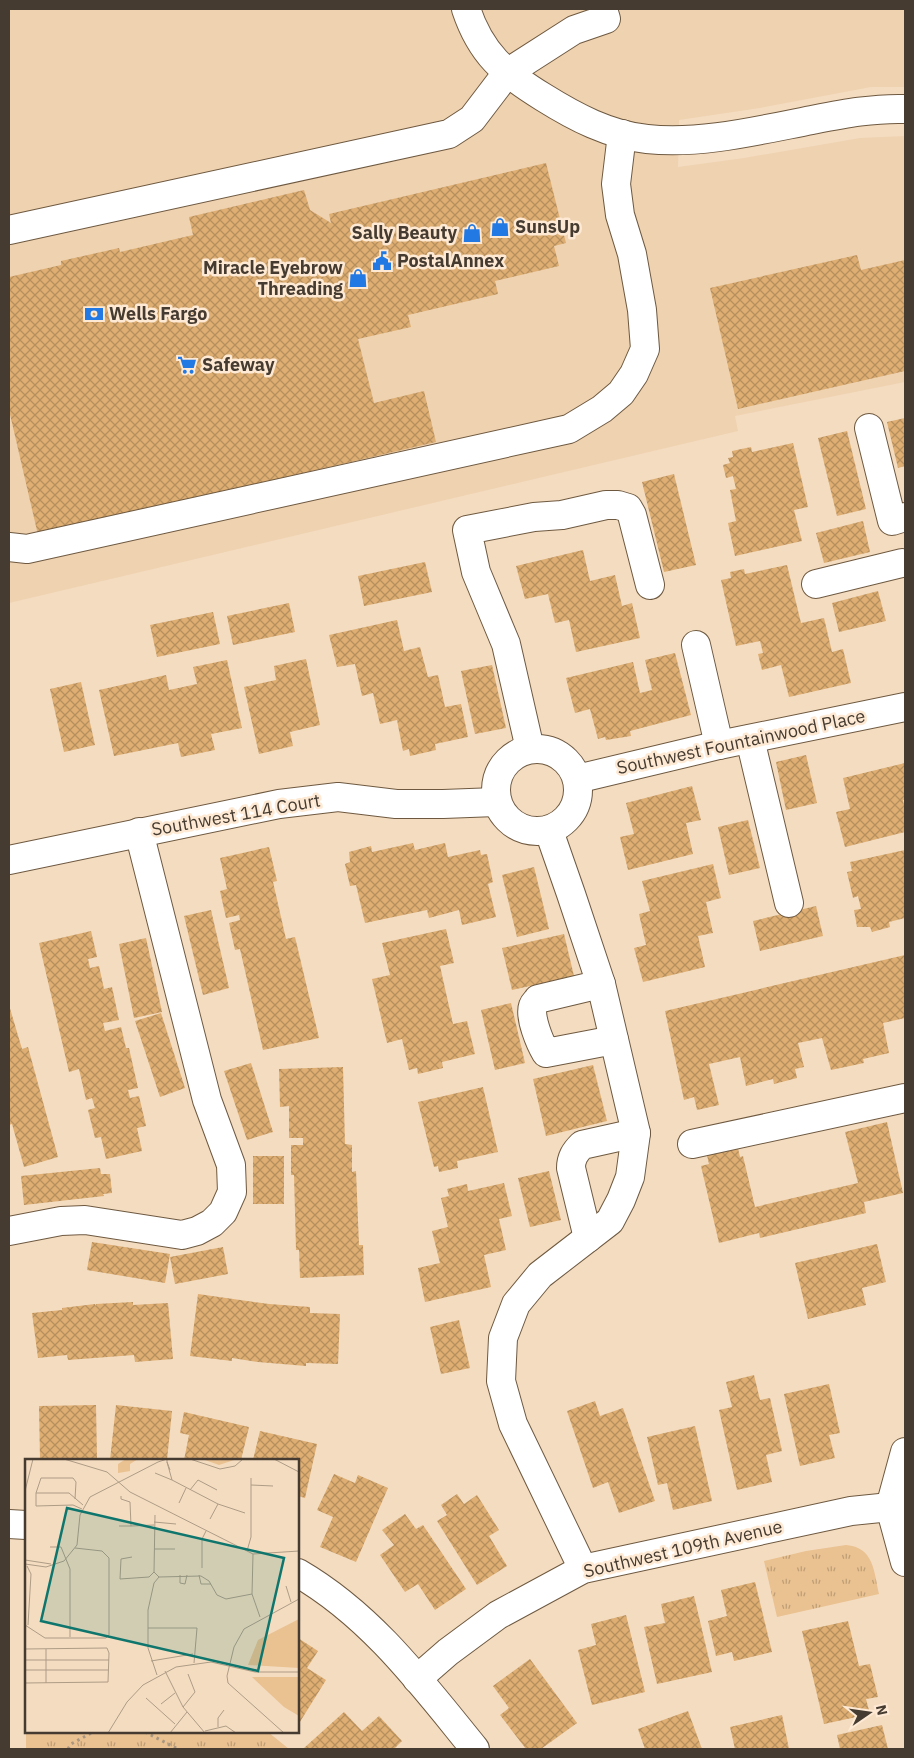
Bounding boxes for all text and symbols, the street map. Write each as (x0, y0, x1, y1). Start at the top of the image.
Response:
place label: SunsUp (515, 215, 580, 238)
shop icon: SunsUp (489, 216, 511, 238)
place label: Sally Beauty (351, 221, 457, 244)
shop icon: Sally Beauty (461, 222, 483, 244)
place label: PostalAnnex (397, 249, 504, 272)
public building icon: PostalAnnex (371, 250, 393, 272)
place label: Miracle Eyebrow Threading (203, 256, 343, 300)
shop icon: Miracle Eyebrow Threading (347, 267, 369, 289)
place label: Wells Fargo (109, 302, 207, 325)
bank icon: Wells Fargo (83, 303, 105, 325)
place label: Safeway (202, 353, 275, 376)
supermarket icon: Safeway (176, 354, 198, 376)
street label: Southwest Fountainwood Place (614, 704, 867, 779)
street label: Southwest 114 Court (150, 788, 322, 841)
inset map (25, 1459, 299, 1733)
street label: Southwest 109th Avenue (581, 1514, 785, 1583)
north arrow (844, 1688, 894, 1738)
text: N (872, 1703, 892, 1717)

